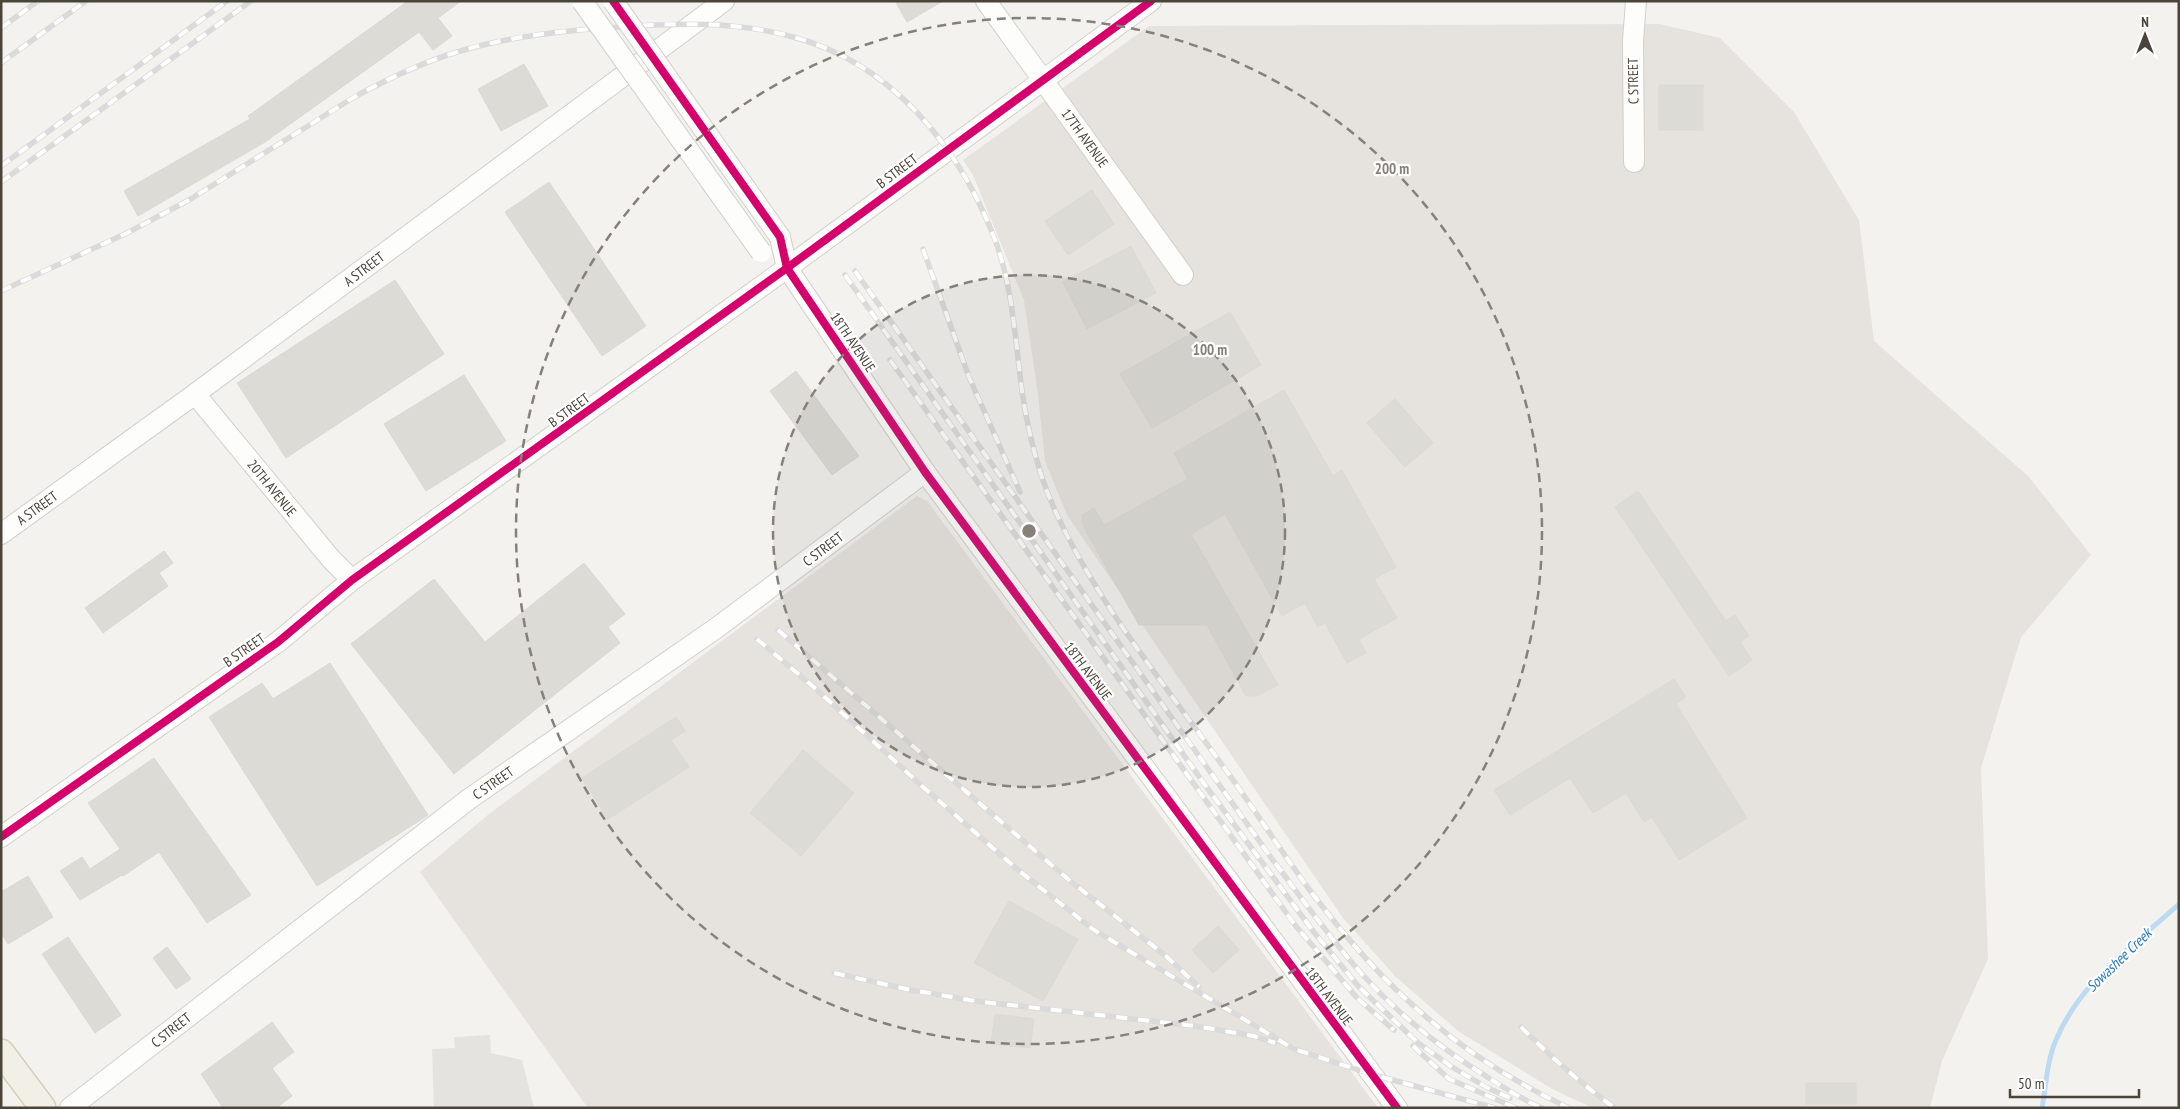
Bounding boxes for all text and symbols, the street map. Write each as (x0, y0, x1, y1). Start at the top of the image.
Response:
north arrow (2120, 10, 2170, 60)
text: N (2141, 13, 2149, 31)
street label: C STREET (1624, 57, 1642, 104)
street label: 17TH AVENUE (1058, 105, 1112, 171)
street label: B STREET (873, 149, 922, 192)
text: 200 m (1375, 159, 1409, 178)
street label: A STREET (340, 247, 389, 290)
street label: 18TH AVENUE (826, 309, 880, 375)
text: 100 m (1193, 340, 1227, 359)
street label: B STREET (545, 389, 594, 431)
street label: 20TH AVENUE (243, 456, 301, 520)
street label: A STREET (13, 487, 62, 529)
centre of rings (1020, 522, 1038, 540)
street label: C STREET (799, 527, 847, 570)
street label: B STREET (220, 629, 269, 671)
street label: 18TH AVENUE (1060, 638, 1116, 704)
street label: C STREET (469, 762, 518, 804)
water label: Sowashee Creek (2082, 922, 2157, 996)
street label: 18TH AVENUE (1301, 963, 1357, 1029)
street label: C STREET (147, 1008, 195, 1051)
scale bar (2010, 1066, 2139, 1098)
text: 50 m (2018, 1074, 2044, 1093)

